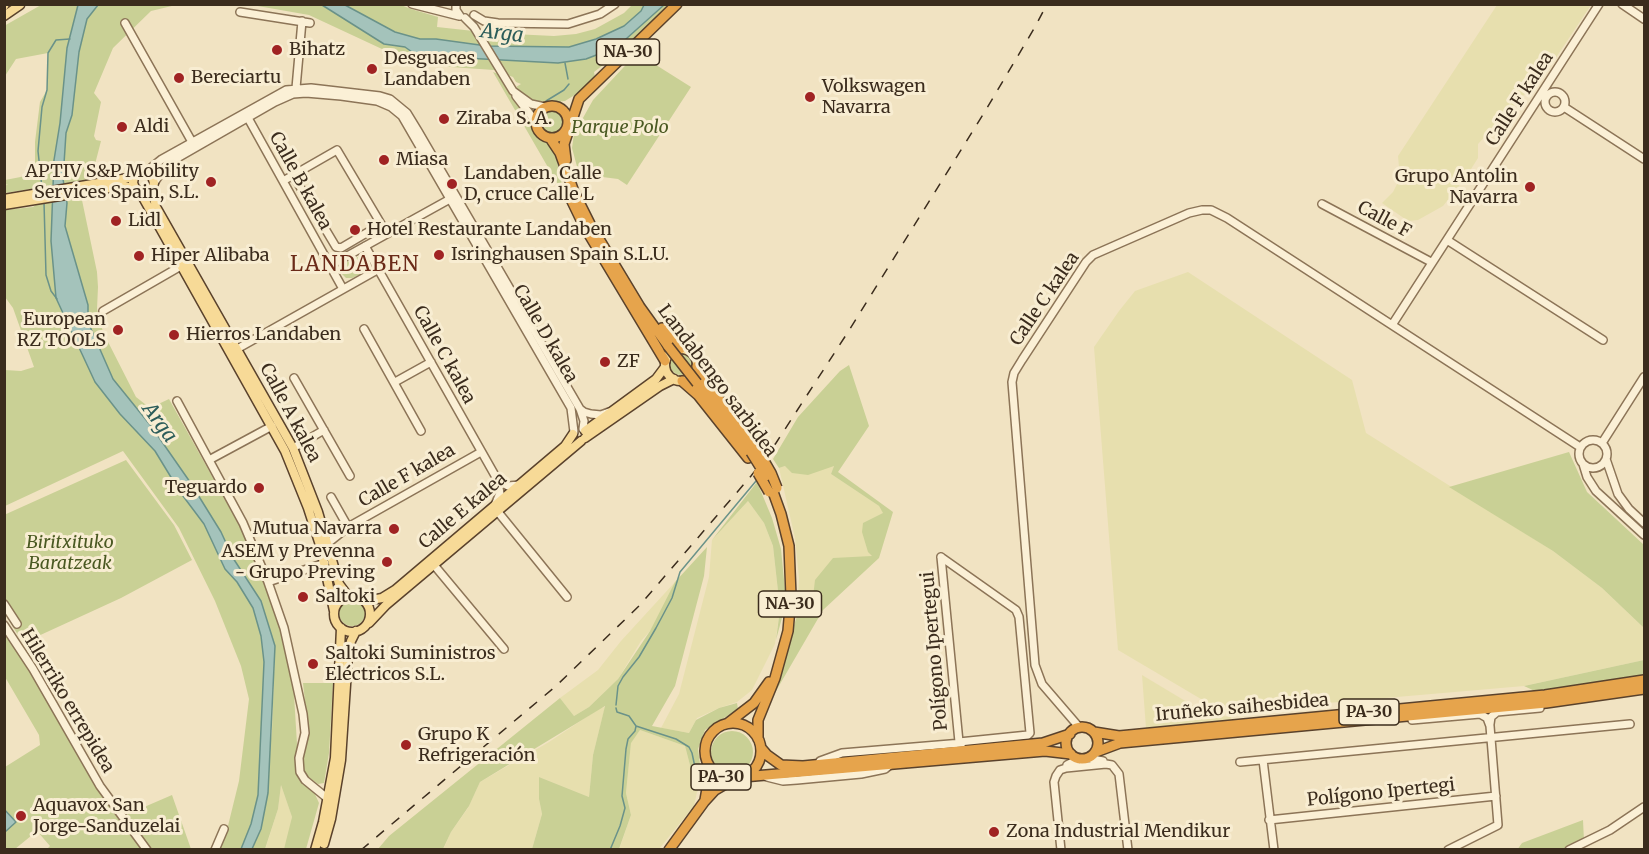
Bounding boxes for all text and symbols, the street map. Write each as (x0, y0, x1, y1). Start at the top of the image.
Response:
water label: Arga (479, 19, 525, 49)
place label: Bihatz (289, 39, 345, 61)
road number: NA-30 (596, 39, 660, 65)
marker: Bihatz (270, 43, 284, 57)
place label: Desguaces Landaben (384, 48, 475, 90)
street label: Calle F kalea (1482, 48, 1558, 150)
marker: Desguaces Landaben (365, 62, 379, 76)
place label: Bereciartu (191, 67, 281, 89)
marker: Bereciartu (172, 71, 186, 85)
place label: Volkswagen Navarra (822, 76, 926, 118)
marker: Volkswagen Navarra (803, 90, 817, 104)
place label: Ziraba S. A. (456, 108, 552, 130)
marker: Ziraba S. A. (437, 112, 451, 126)
place label: Aldi (134, 116, 169, 138)
park label: Parque Polo (571, 117, 669, 139)
marker: Aldi (115, 120, 129, 134)
street label: Calle B kalea (264, 128, 336, 234)
place label: Miasa (396, 149, 448, 171)
marker: Miasa (377, 153, 391, 167)
place label: APTIV S&P Mobility Services Spain, S.L. (25, 161, 199, 204)
place label: Landaben, Calle D, cruce Calle L (464, 163, 601, 206)
place label: Grupo Antolin Navarra (1395, 166, 1518, 208)
marker: APTIV S&P Mobility Services Spain, S.L. (204, 175, 218, 189)
marker: Landaben, Calle D, cruce Calle L (445, 177, 459, 191)
marker: Grupo Antolin Navarra (1523, 180, 1537, 194)
street label: Calle F (1354, 197, 1414, 243)
place label: Lidl (128, 210, 161, 232)
marker: Lidl (109, 214, 123, 228)
place label: Hotel Restaurante Landaben (367, 219, 612, 241)
marker: Hotel Restaurante Landaben (348, 223, 362, 237)
place label: Isringhausen Spain S.L.U. (451, 244, 669, 266)
place label: Hiper Alibaba (151, 245, 269, 267)
marker: Isringhausen Spain S.L.U. (432, 248, 446, 262)
street label: Calle C kalea (1006, 248, 1084, 350)
marker: Hiper Alibaba (132, 249, 146, 263)
district label: LANDABEN (290, 252, 420, 278)
street label: Calle D kalea (508, 281, 582, 387)
street label: Landabengo sarbidea (653, 301, 781, 461)
street label: Calle C kalea (408, 302, 480, 408)
place label: European RZ TOOLS (17, 309, 106, 352)
marker: European RZ TOOLS (111, 323, 125, 337)
place label: Hierros Landaben (186, 324, 341, 346)
marker: Hierros Landaben (167, 328, 181, 342)
place label: ZF (617, 351, 640, 373)
marker: ZF (598, 355, 612, 369)
street label: Calle A kalea (255, 360, 325, 466)
water label: Arga (137, 398, 181, 448)
street label: Calle F kalea (355, 440, 459, 512)
street label: Calle E kalea (415, 468, 511, 554)
place label: Teguardo (165, 477, 247, 499)
marker: Teguardo (252, 481, 266, 495)
place label: Mutua Navarra (253, 518, 382, 540)
marker: Mutua Navarra (387, 522, 401, 536)
park label: Biritxituko Baratzeak (26, 532, 114, 574)
place label: ASEM y Prevenna - Grupo Preving (222, 541, 375, 584)
marker: ASEM y Prevenna - Grupo Preving (380, 555, 394, 569)
street label: Polígono Ipertegui (917, 570, 953, 732)
place label: Saltoki (315, 586, 375, 608)
marker: Saltoki (296, 590, 310, 604)
road number: NA-30 (758, 591, 822, 617)
street label: Hilerriko errepidea (15, 625, 119, 777)
place label: Saltoki Suministros Eléctricos S.L. (325, 643, 496, 686)
marker: Saltoki Suministros Eléctricos S.L. (306, 657, 320, 671)
street label: Iruñeko saihesbidea (1154, 690, 1330, 726)
road number: PA-30 (1339, 699, 1399, 725)
place label: Grupo K Refrigeración (418, 724, 535, 766)
marker: Grupo K Refrigeración (399, 738, 413, 752)
road number: PA-30 (691, 764, 751, 790)
street label: Polígono Ipertegi (1306, 774, 1456, 812)
place label: Aquavox San Jorge-Sanduzelai (33, 795, 180, 838)
marker: Aquavox San Jorge-Sanduzelai (14, 809, 28, 823)
place label: Zona Industrial Mendikur (1006, 821, 1230, 843)
marker: Zona Industrial Mendikur (987, 825, 1001, 839)

